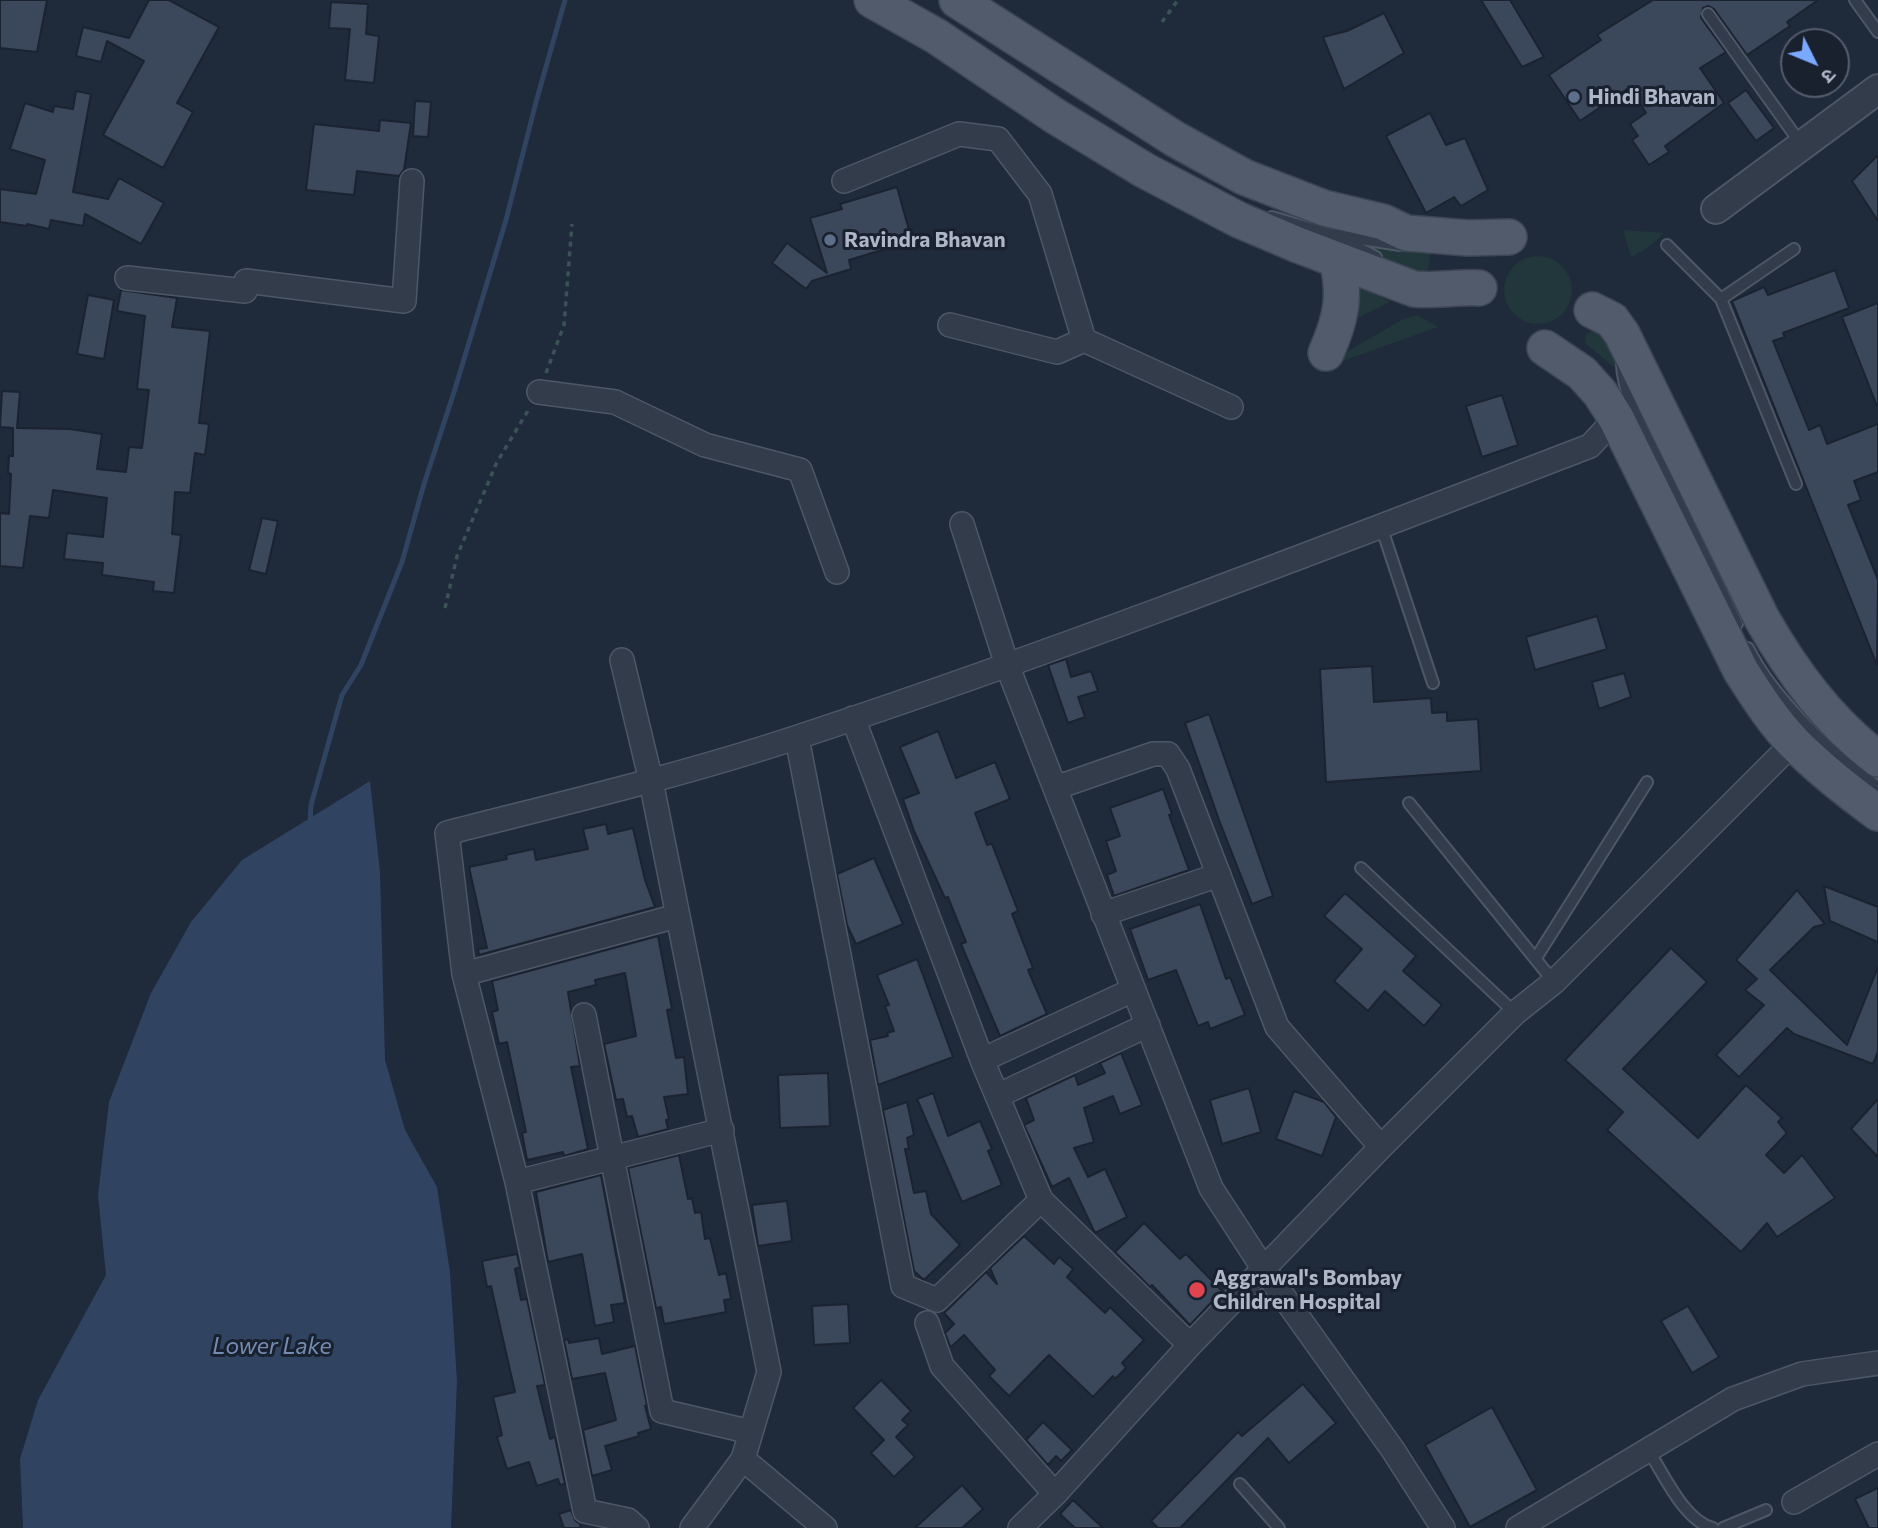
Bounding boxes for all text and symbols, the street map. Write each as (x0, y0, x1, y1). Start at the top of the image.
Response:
north arrow (1780, 28, 1850, 98)
text: उ (1817, 64, 1841, 88)
place label: Hindi Bhavan (1588, 84, 1715, 110)
marker: Hindi Bhavan (1566, 89, 1582, 105)
place label: Ravindra Bhavan (844, 227, 1006, 253)
marker: Ravindra Bhavan (822, 232, 838, 248)
place label: Aggrawal's Bombay Children Hospital (1213, 1265, 1402, 1315)
marker: Aggrawal's Bombay Children Hospital (1187, 1280, 1207, 1300)
water label: Lower Lake (212, 1332, 332, 1360)

